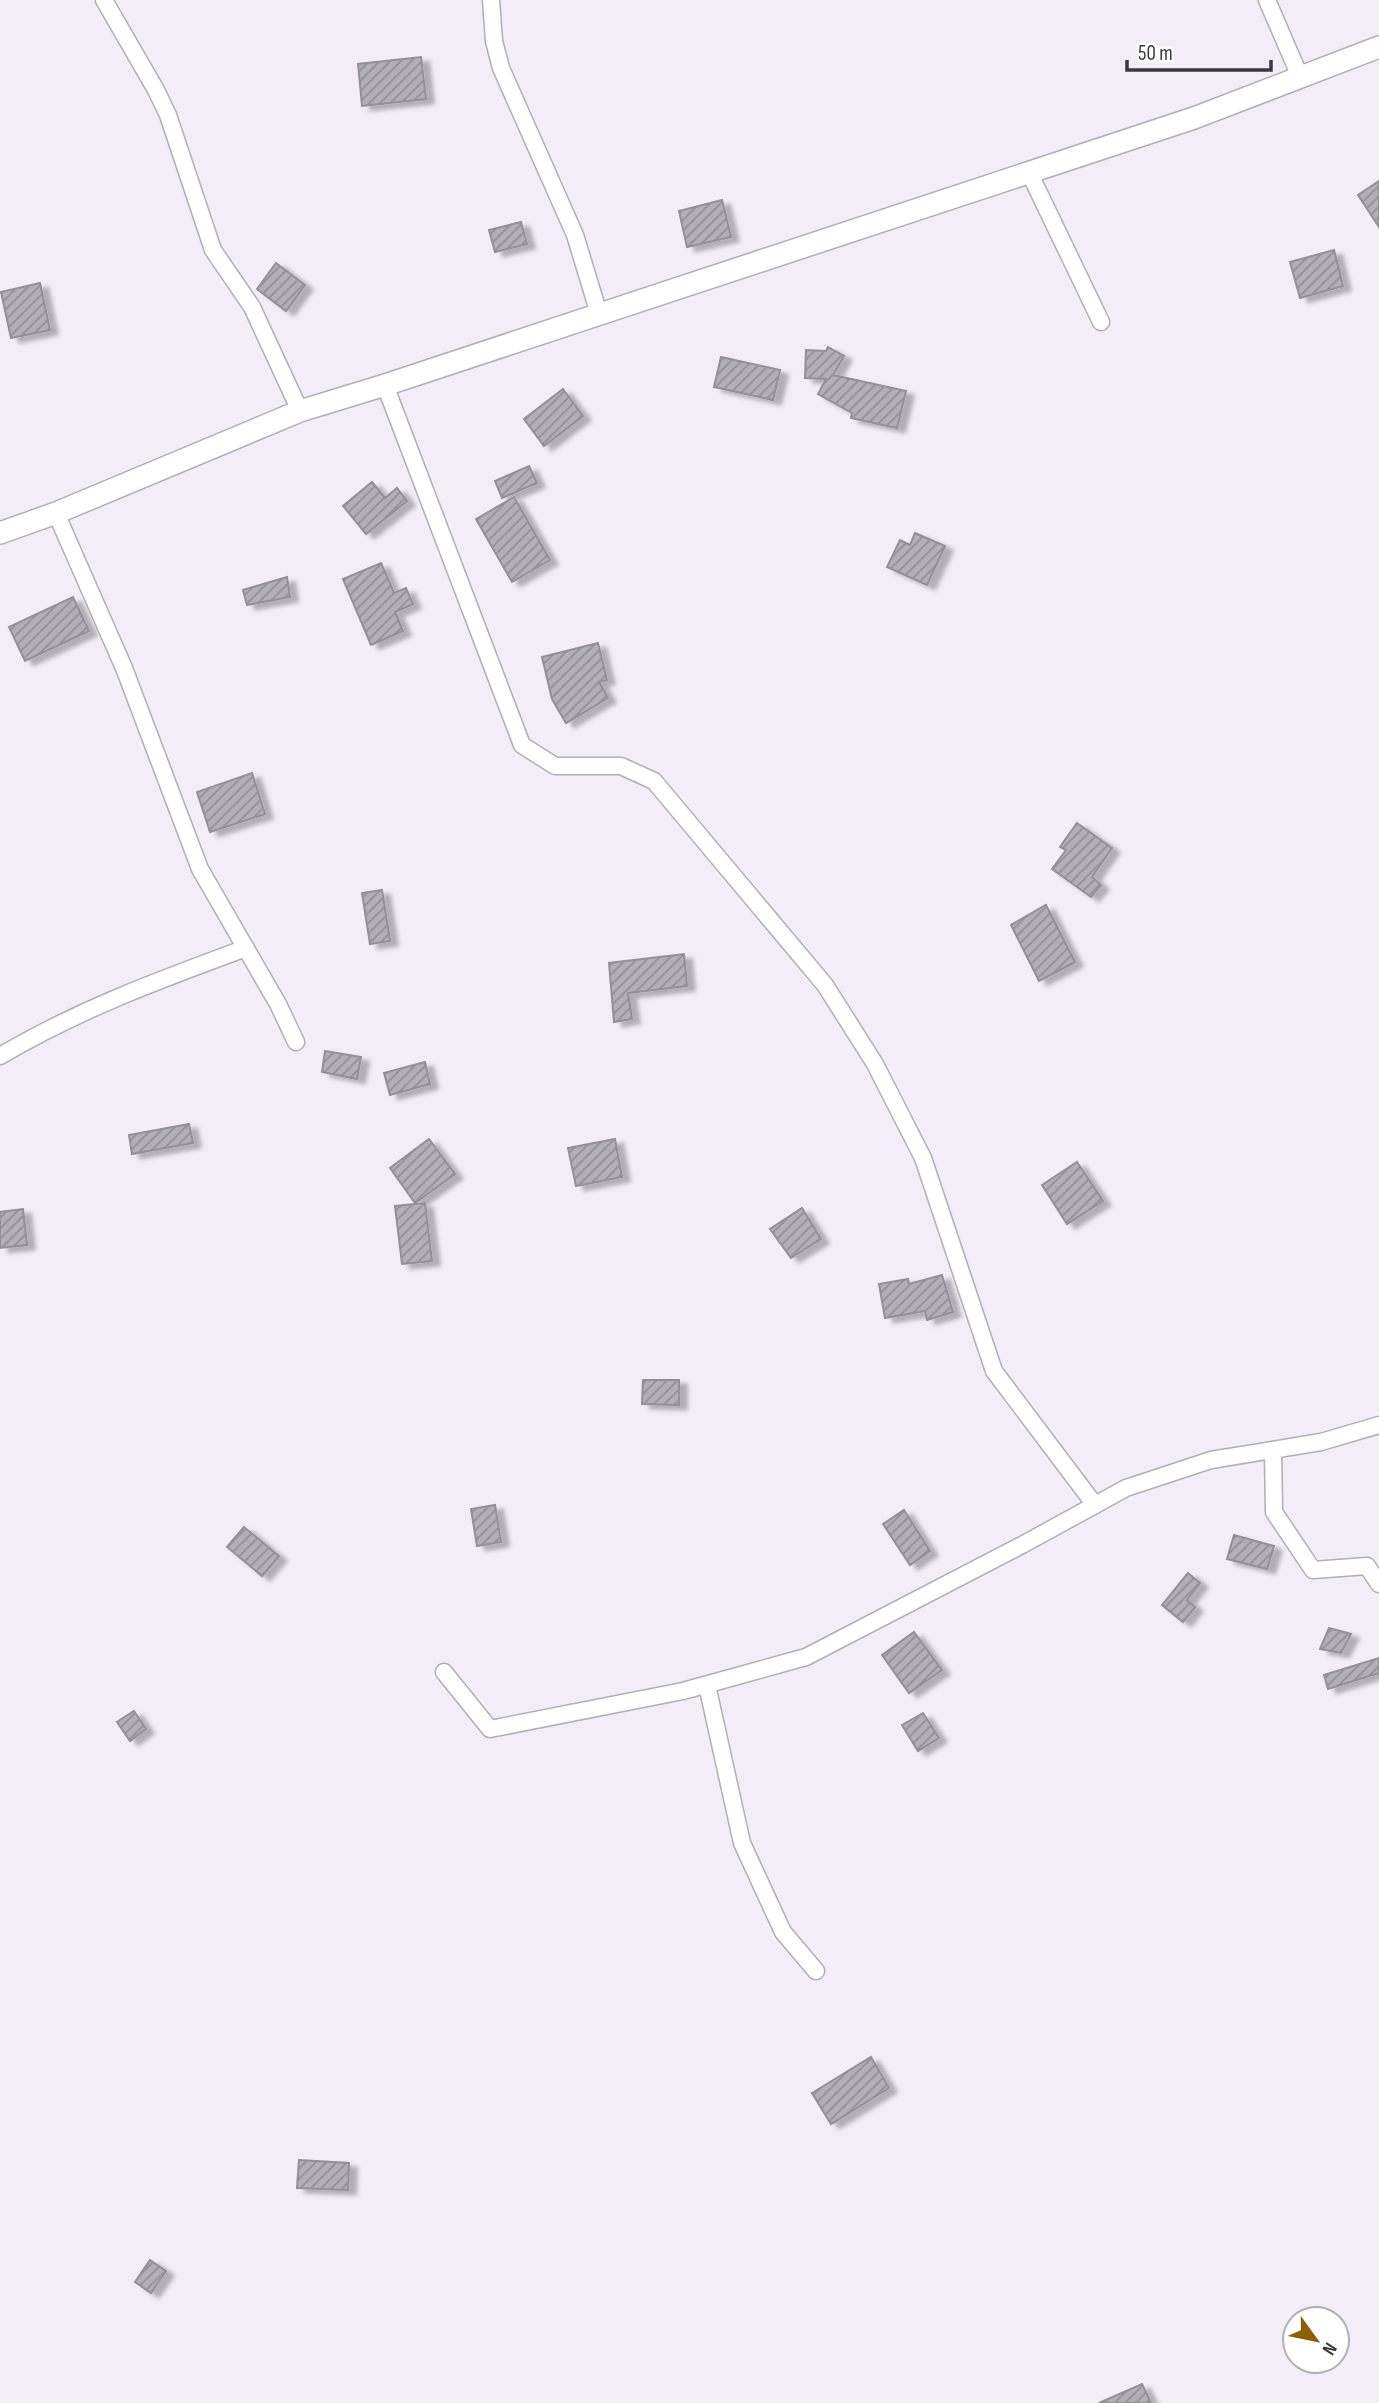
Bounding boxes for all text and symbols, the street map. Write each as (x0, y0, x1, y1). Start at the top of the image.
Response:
scale bar (1127, 28, 1270, 72)
text: 50 m (1138, 41, 1173, 66)
north arrow (1281, 2305, 1351, 2375)
text: N (1317, 2338, 1341, 2359)

